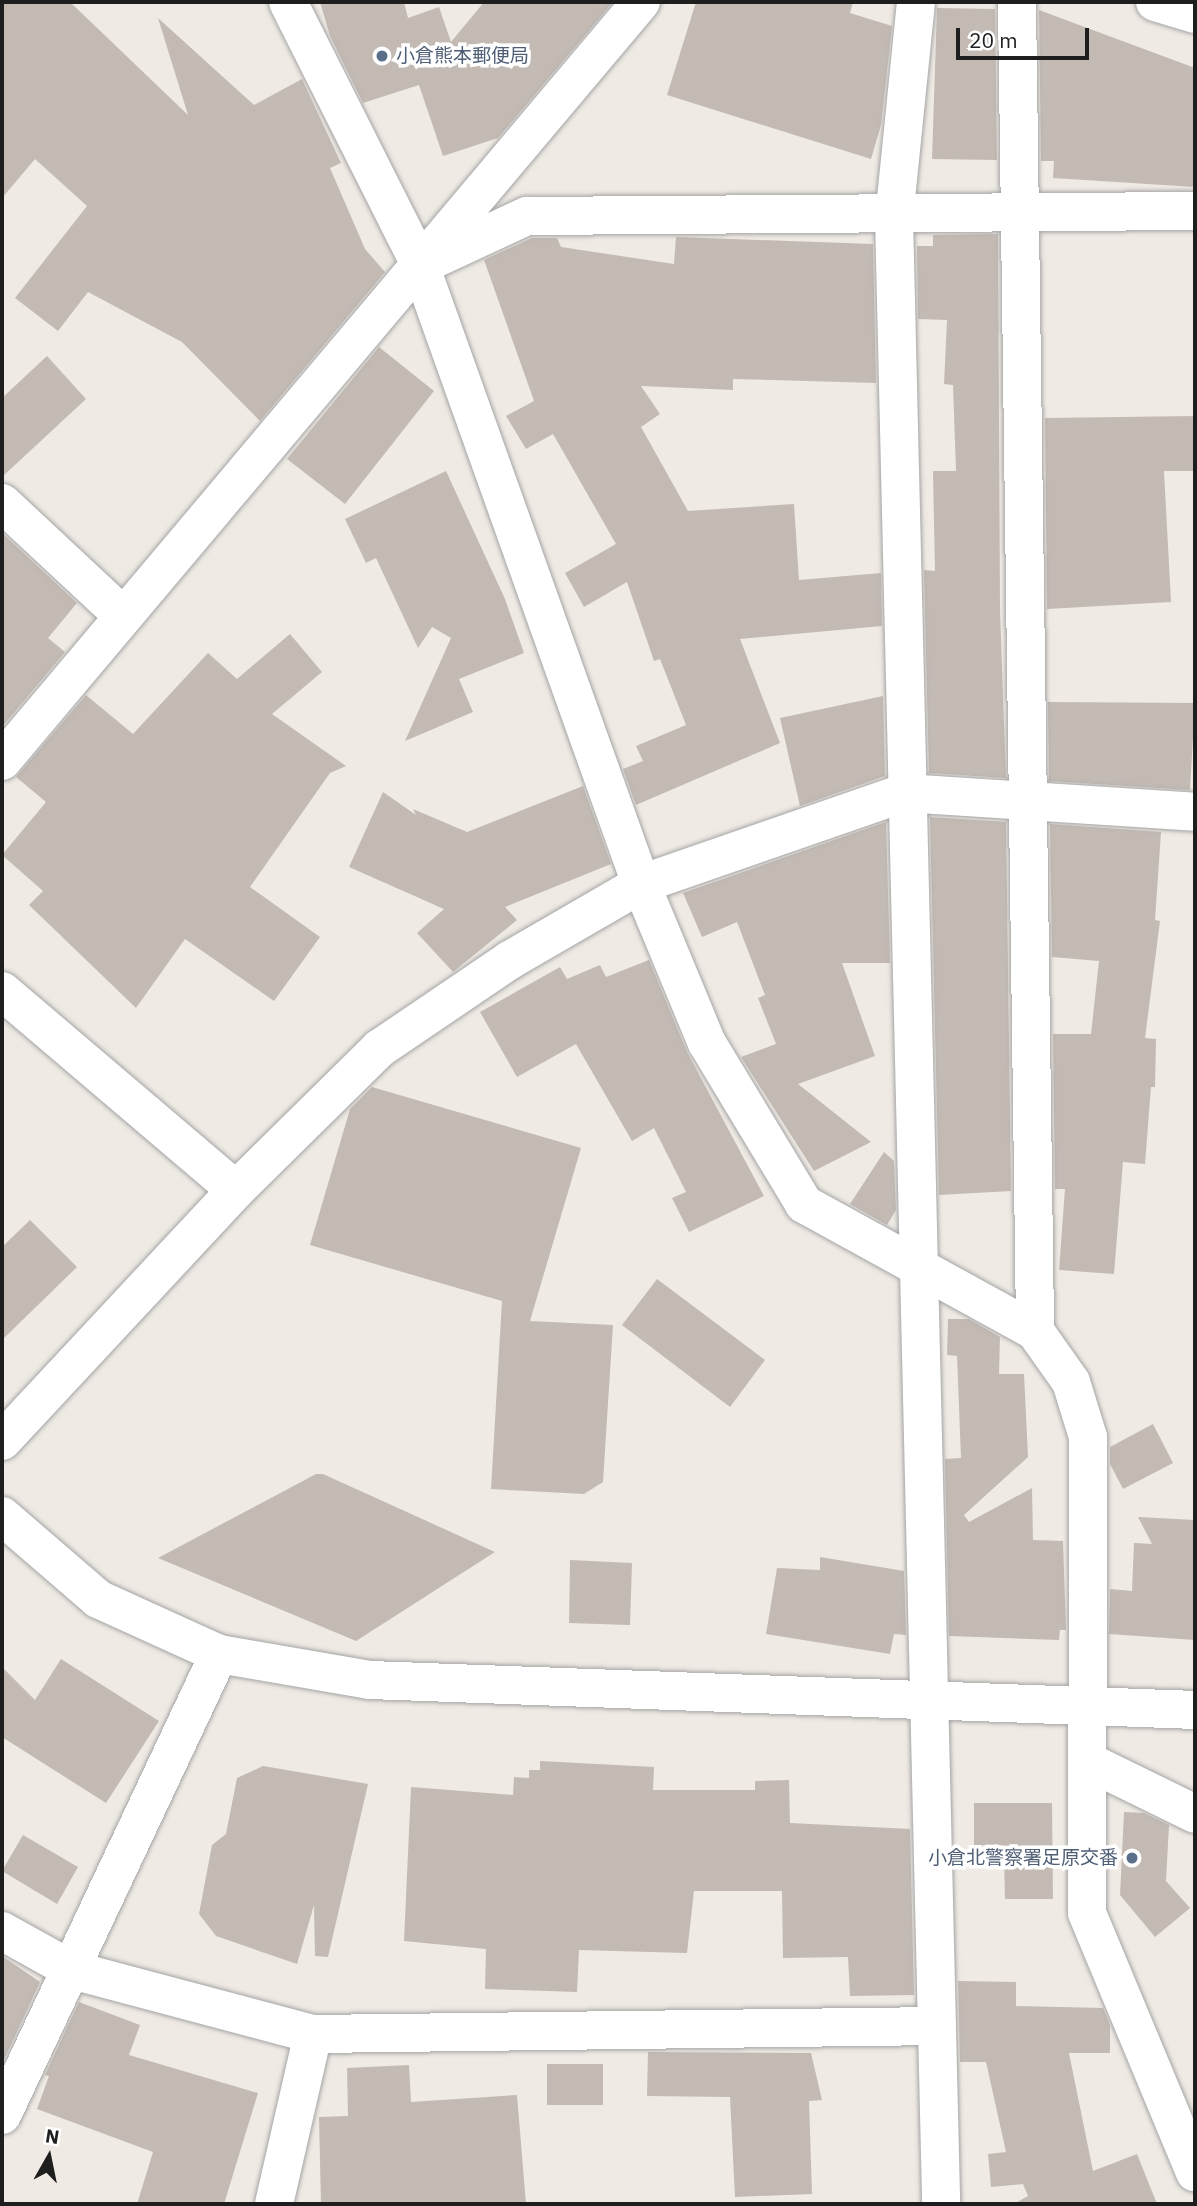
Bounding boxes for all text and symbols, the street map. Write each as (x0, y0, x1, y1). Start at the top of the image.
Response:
scale bar (959, 14, 1092, 58)
text: 20 m (969, 26, 1018, 54)
place label: 小倉熊本郵便局 (396, 45, 529, 67)
marker: 小倉熊本郵便局 (374, 48, 390, 64)
place label: 小倉北警察署足原交番 (928, 1847, 1118, 1869)
marker: 小倉北警察署足原交番 (1124, 1850, 1140, 1866)
north arrow (14, 2122, 84, 2192)
text: N (44, 2123, 61, 2149)

